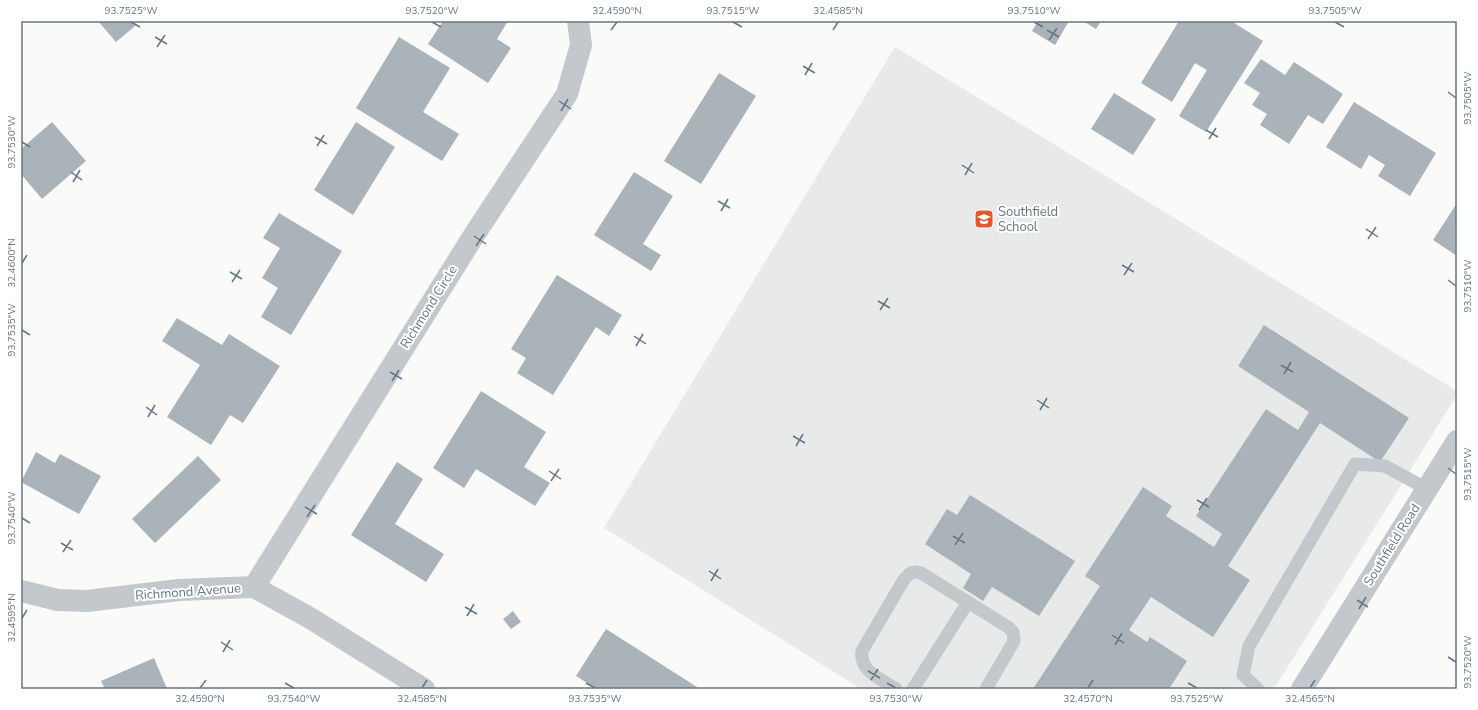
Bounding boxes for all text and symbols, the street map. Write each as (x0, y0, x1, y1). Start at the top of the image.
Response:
text: 93.7525°W (104, 4, 158, 18)
text: 93.7520°W (405, 4, 459, 18)
text: 32.4590°N (592, 4, 642, 18)
text: 93.7515°W (706, 4, 760, 18)
text: 32.4585°N (813, 4, 863, 18)
text: 93.7510°W (1007, 4, 1061, 18)
text: 93.7505°W (1308, 4, 1362, 18)
text: 93.7505°W (1461, 71, 1475, 125)
text: 93.7530°W (5, 115, 19, 169)
place label: Southfield School (998, 203, 1058, 236)
school or university icon: Southfield School (973, 208, 995, 230)
text: 32.4600°N (5, 238, 19, 288)
text: 93.7510°W (1461, 259, 1475, 313)
street label: Richmond Circle (396, 262, 462, 352)
text: 93.7535°W (5, 303, 19, 357)
text: 93.7515°W (1461, 447, 1475, 501)
text: 93.7540°W (5, 491, 19, 545)
street label: Southfield Road (1360, 501, 1424, 589)
street label: Richmond Avenue (134, 579, 242, 605)
text: 32.4595°N (5, 593, 19, 643)
text: 93.7520°W (1461, 635, 1475, 689)
text: 32.4590°N (175, 692, 225, 706)
text: 93.7540°W (267, 692, 321, 706)
text: 32.4585°N (397, 692, 447, 706)
text: 93.7535°W (568, 692, 622, 706)
text: 93.7530°W (869, 692, 923, 706)
text: 32.4570°N (1063, 692, 1113, 706)
text: 93.7525°W (1170, 692, 1224, 706)
text: 32.4565°N (1285, 692, 1335, 706)

